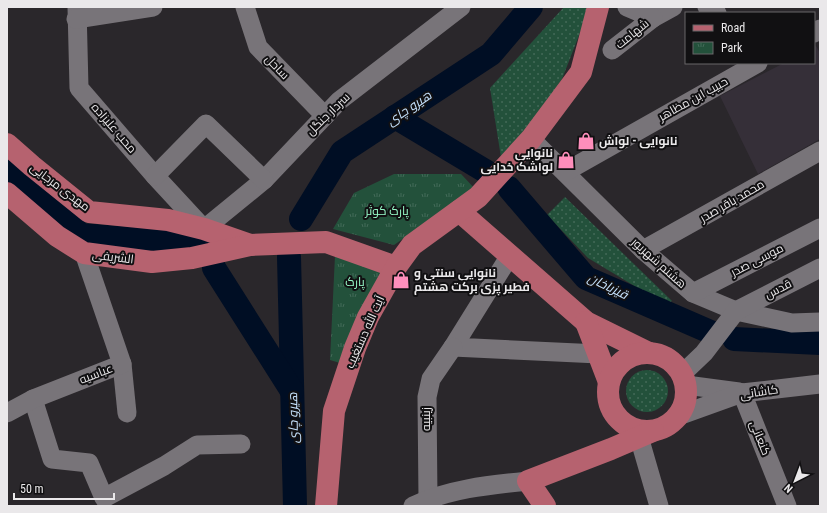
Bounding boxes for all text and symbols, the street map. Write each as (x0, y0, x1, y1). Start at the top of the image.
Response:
legend (685, 12, 815, 64)
street label: شهامت (612, 16, 652, 52)
text: Road (721, 21, 745, 35)
text: Park (721, 41, 743, 55)
street label: ساحل (262, 52, 292, 82)
street label: حبیب ابن مظاهر (655, 74, 730, 124)
water label: هیرو چای (384, 87, 435, 129)
street label: سردار جنگل (303, 90, 353, 138)
street label: محب علیزاده (89, 100, 139, 156)
shop icon: نانوایی - لواش (576, 131, 596, 151)
place label: نانوایی - لواش (599, 134, 678, 149)
place label: نانوایی لواشک خدایی (481, 146, 553, 175)
shop icon: نانوایی لواشک خدایی (556, 150, 576, 170)
street label: مهدی مرجایی (27, 160, 93, 214)
street label: محمد باقر صدر (696, 177, 767, 226)
park label: پارک کوثر (364, 204, 409, 220)
street label: هشتم شهریور (627, 234, 689, 292)
street label: موسی صدر (727, 241, 786, 280)
street label: الشریفی (91, 248, 135, 266)
place label: نانوایی سنتی و فطیر پزی برکت هشتم (414, 266, 530, 296)
shop icon: نانوایی سنتی و فطیر پزی برکت هشتم (391, 270, 411, 290)
water label: قیزباخان (585, 270, 631, 303)
park label: پارک (345, 275, 365, 291)
street label: قدس (762, 276, 794, 302)
street label: آیت الله دستغیب (342, 292, 388, 370)
street label: عباسیه (77, 361, 115, 387)
street label: کاشانی (739, 382, 779, 402)
water label: هیرو چای (285, 392, 302, 444)
street label: زینبیه (419, 407, 433, 431)
street label: کنعانی (747, 419, 773, 457)
north arrow (775, 461, 815, 501)
scale bar (14, 475, 114, 501)
text: N (782, 481, 796, 495)
text: 50 m (20, 482, 44, 496)

